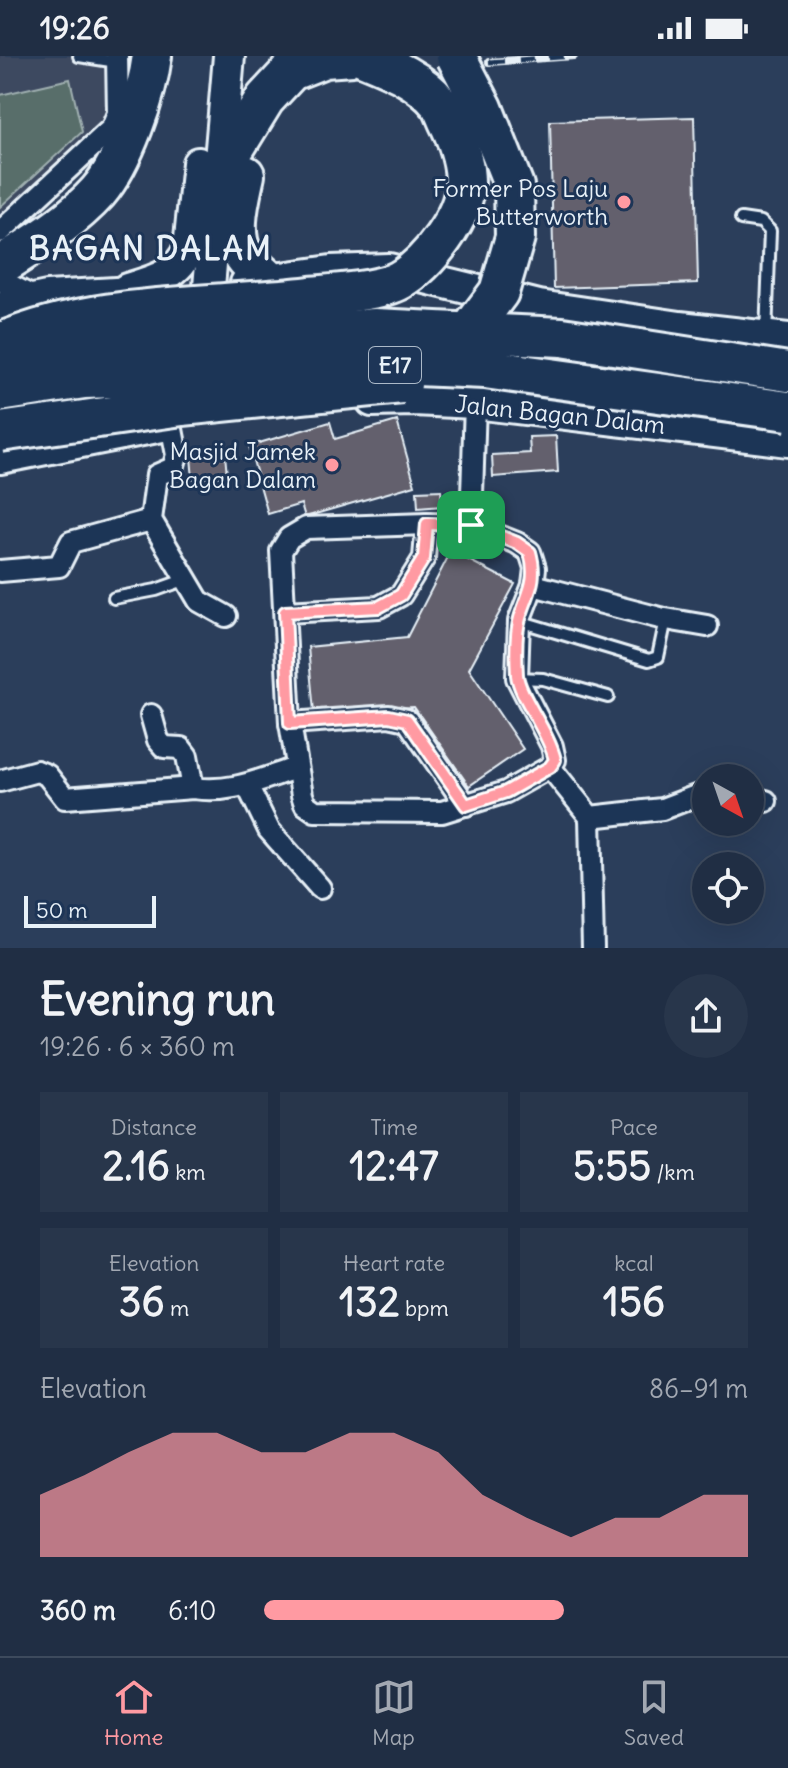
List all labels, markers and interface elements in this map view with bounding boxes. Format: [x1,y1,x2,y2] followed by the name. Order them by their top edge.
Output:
[40,9,110,47] text: 19:26
[433,173,608,231] place label: Former Pos Laju Butterworth
[615,193,633,211] marker: Former Pos Laju Butterworth
[29,228,273,269] district label: BAGAN DALAM
[369,347,421,383] road number: E17
[453,388,667,440] street label: Jalan Bagan Dalam
[169,436,316,494] place label: Masjid Jamek Bagan Dalam
[323,456,341,474] marker: Masjid Jamek Bagan Dalam
[437,491,505,559] pin
[449,503,493,547] icon: arrive
[692,764,764,836] north arrow
[692,764,764,924] map controls
[692,852,764,924] button: locate
[24,892,156,928] scale bar
[36,896,88,924] text: 50 m
[40,972,275,1027] text: Evening run
[664,974,748,1058] button: share
[40,1030,235,1063] text: 19:26 · 6 × 360 m
[111,1113,197,1141] text: Distance
[370,1113,418,1141] text: Time
[610,1113,658,1141] text: Pace
[102,1141,170,1191] text: 2.16
[349,1141,439,1191] text: 12:47
[573,1141,651,1191] text: 5:55
[170,1158,206,1186] text: km
[651,1158,695,1186] text: /km
[109,1249,199,1277] text: Elevation
[343,1249,445,1277] text: Heart rate
[614,1249,654,1277] text: kcal
[119,1277,165,1327] text: 36
[339,1277,400,1327] text: 132
[603,1277,665,1327] text: 156
[165,1294,189,1322] text: m
[400,1294,449,1322] text: bpm
[40,1372,147,1405] text: Elevation
[649,1372,748,1405] text: 86–91 m
[40,1594,116,1627] text: 360 m
[168,1594,216,1627] text: 6:10
[104,1675,163,1751] tab: Home
[372,1675,416,1751] tab: Map
[624,1675,684,1751] tab: Saved

